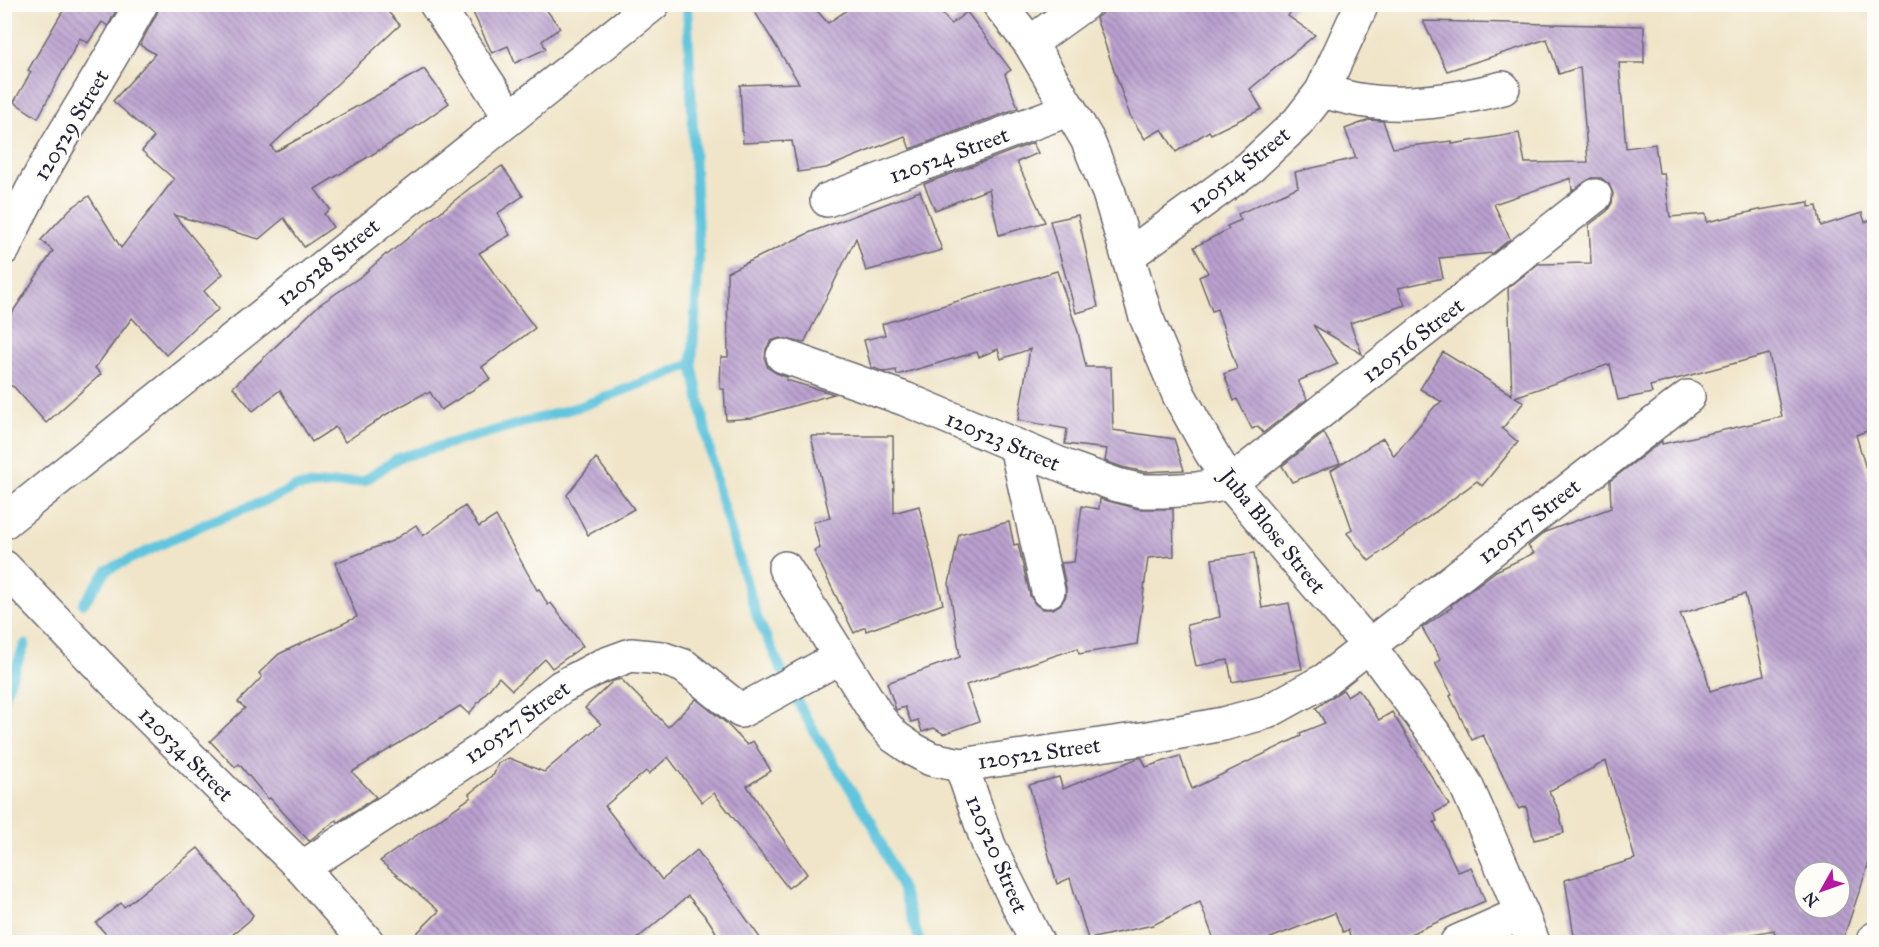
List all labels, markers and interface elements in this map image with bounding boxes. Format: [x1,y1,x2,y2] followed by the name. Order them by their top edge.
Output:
[27,64,115,185] street label: 120529 Street
[886,121,1013,189] street label: 120524 Street
[1183,121,1295,219] street label: 120514 Street
[271,212,385,312] street label: 120528 Street
[1357,292,1469,388] street label: 120516 Street
[942,405,1064,477] street label: 120523 Street
[1213,461,1332,599] street label: Juba Blose Street
[1472,473,1586,569] street label: 120517 Street
[459,675,575,769] street label: 120527 Street
[133,701,239,807] street label: 120534 Street
[976,731,1102,775] street label: 120522 Street
[960,791,1034,917] street label: 120520 Street
[1792,860,1852,920] north arrow
[1799,888,1823,911] text: N

